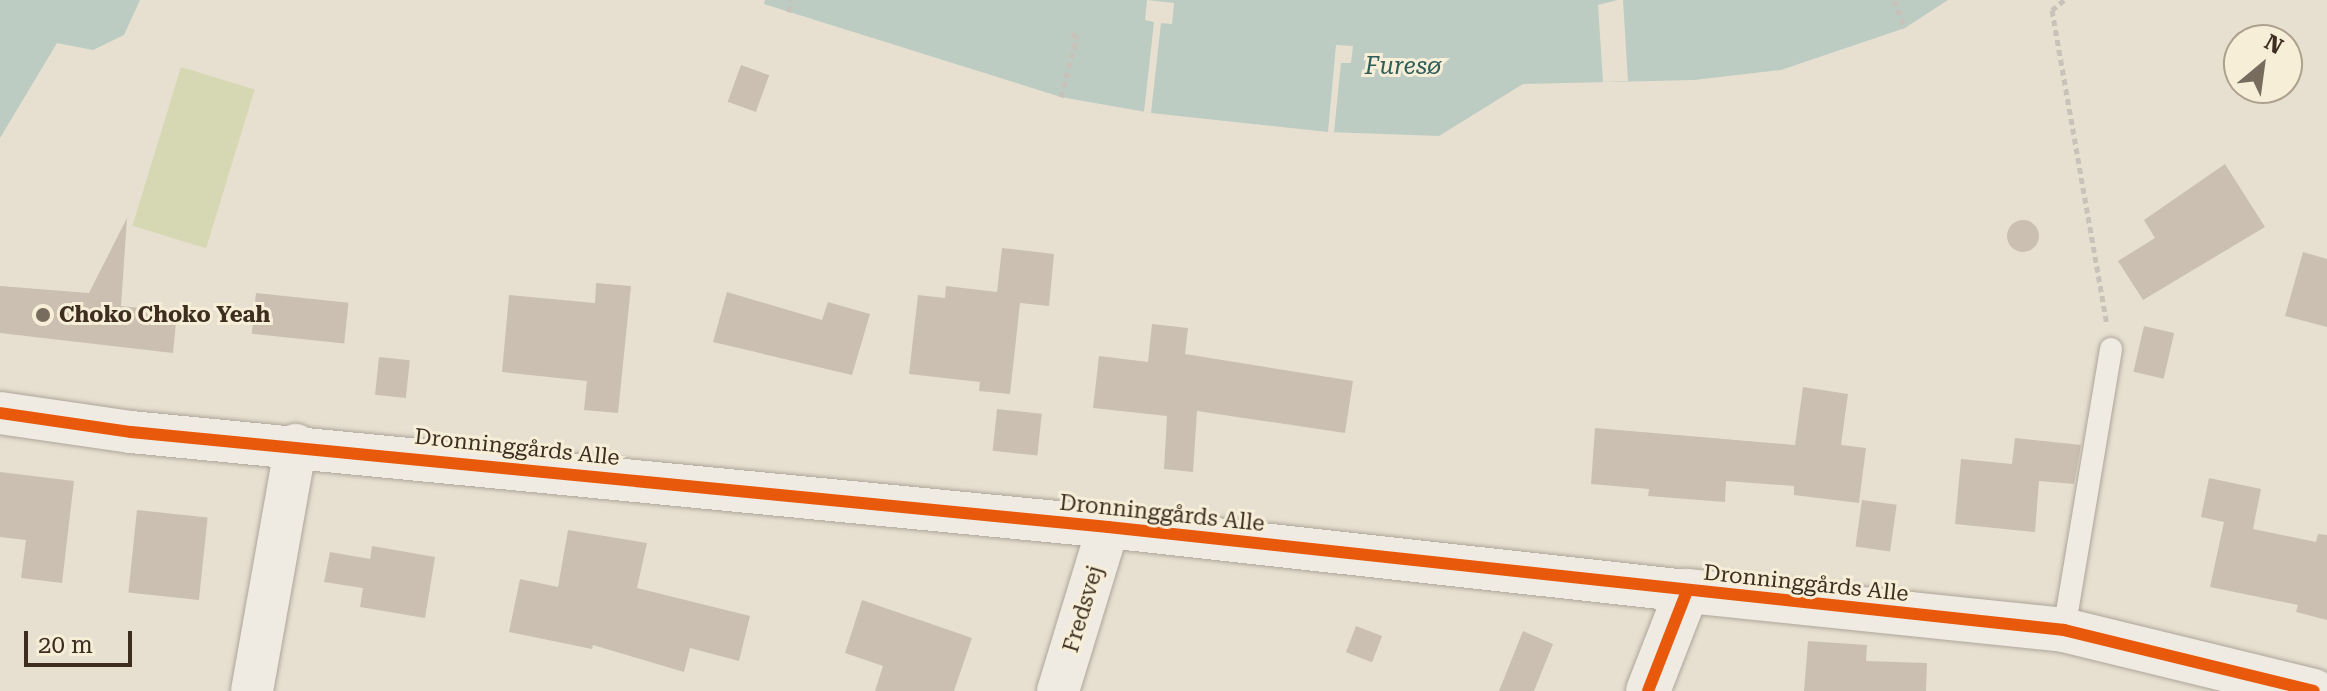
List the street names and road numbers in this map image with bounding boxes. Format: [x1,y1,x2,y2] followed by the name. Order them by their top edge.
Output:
[413,423,621,471] street label: Dronninggårds Alle
[1058,489,1266,537] street label: Dronninggårds Alle
[1702,559,1910,607] street label: Dronninggårds Alle
[1057,562,1109,656] street label: Fredsvej

